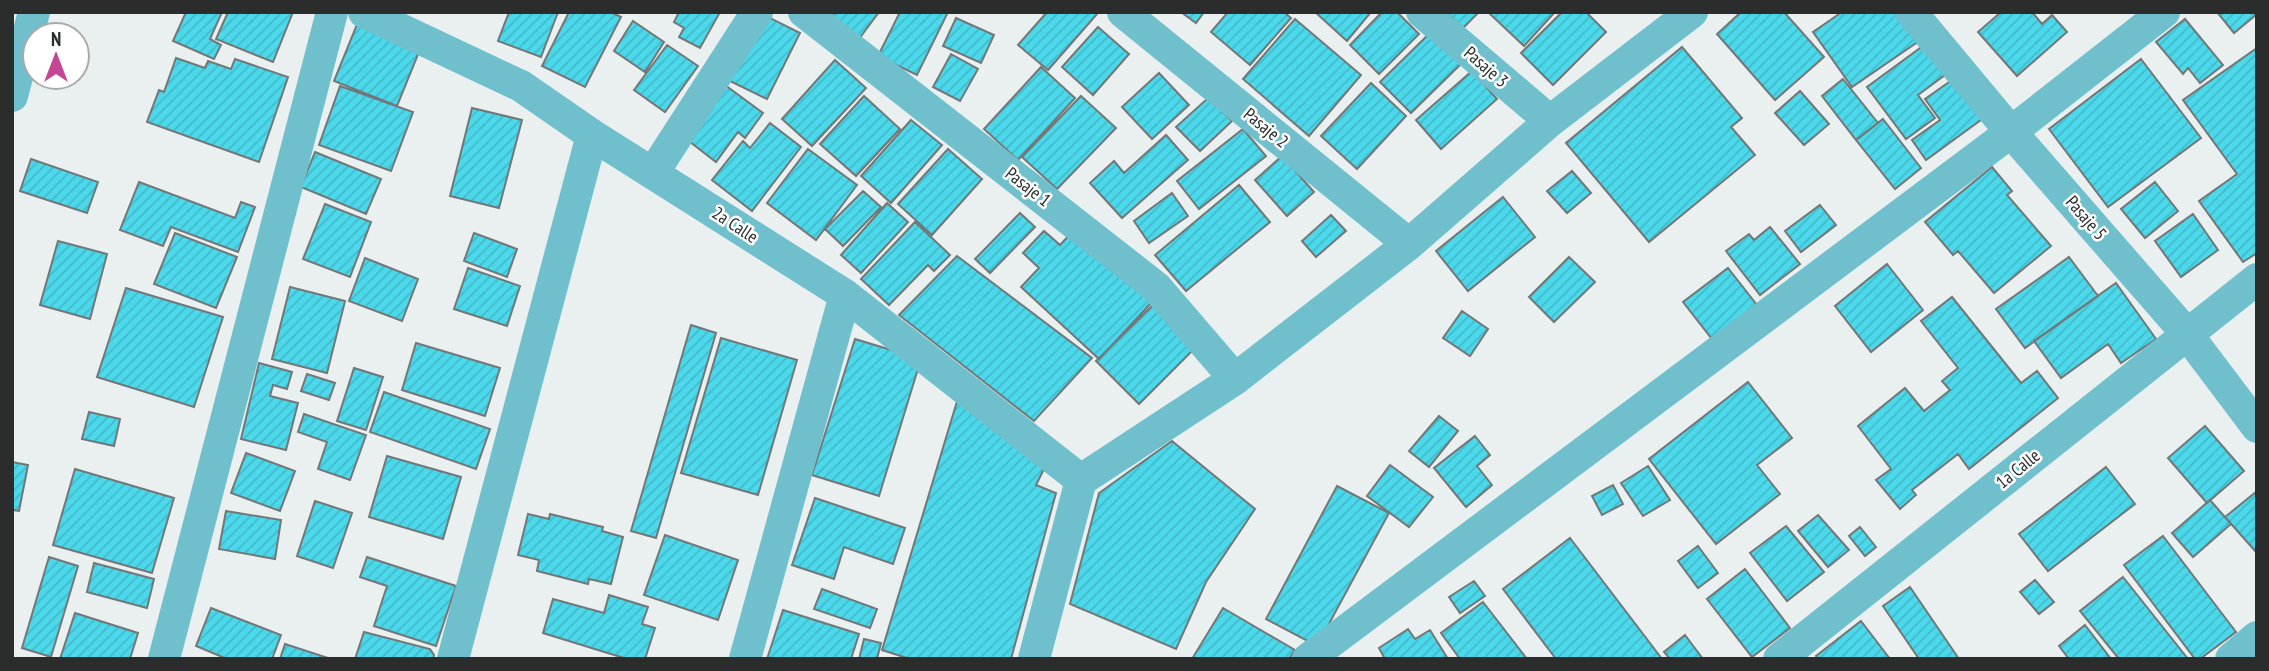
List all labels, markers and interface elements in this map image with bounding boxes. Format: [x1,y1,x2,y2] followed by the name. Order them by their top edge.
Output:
[21,21,91,91] north arrow
[51,27,61,51] text: N
[1459,41,1513,92] street label: Pasaje 3
[1239,103,1294,153] street label: Pasaje 2
[1001,162,1056,211] street label: Pasaje 1
[2061,191,2112,245] street label: Pasaje 5
[708,201,763,248] street label: 2a Calle
[1991,444,2044,493] street label: 1a Calle

